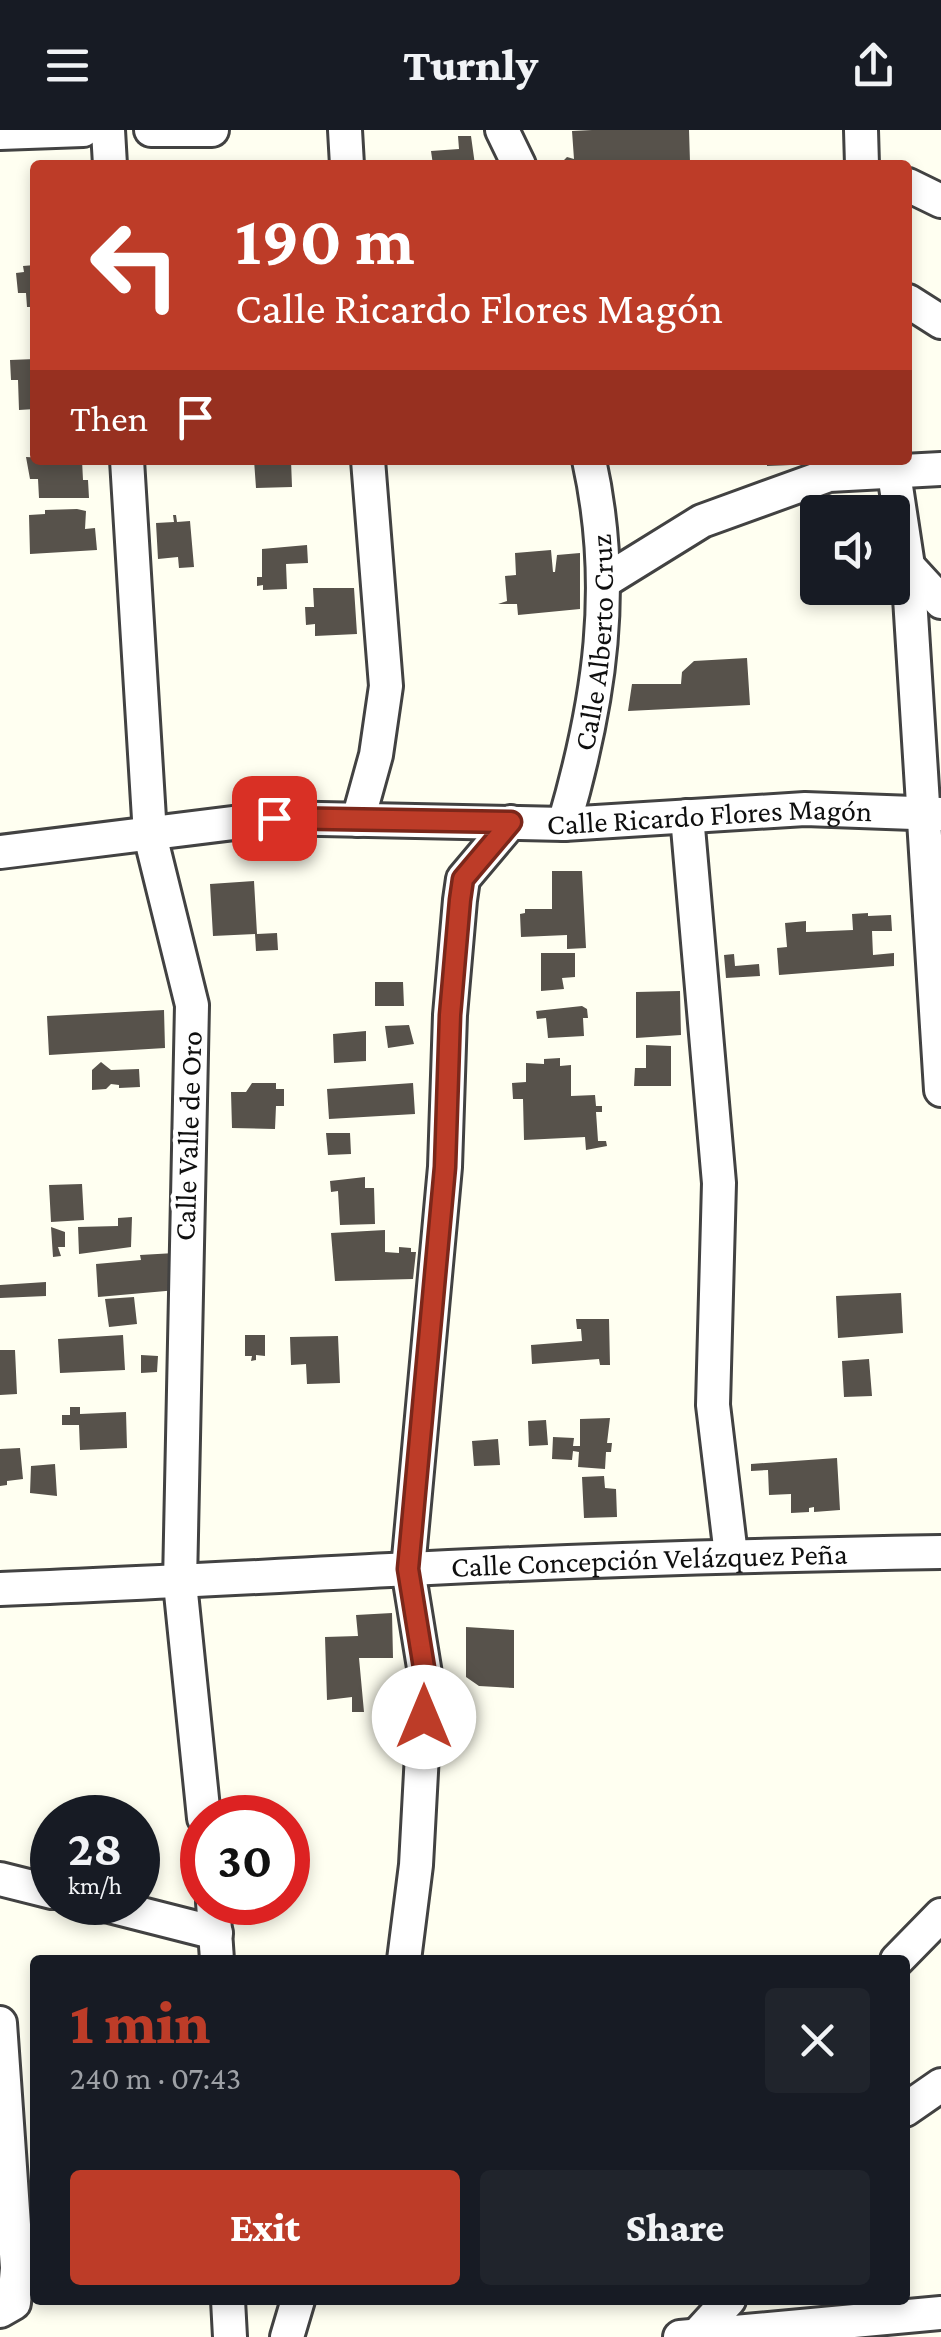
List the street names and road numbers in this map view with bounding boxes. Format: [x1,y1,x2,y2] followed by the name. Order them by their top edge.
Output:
[567,533,619,754] street label: Calle Alberto Cruz
[547,792,873,840] street label: Calle Ricardo Flores Magón
[167,1031,208,1241] street label: Calle Valle de Oro
[450,1537,848,1583] street label: Calle Concepción Velázquez Peña

